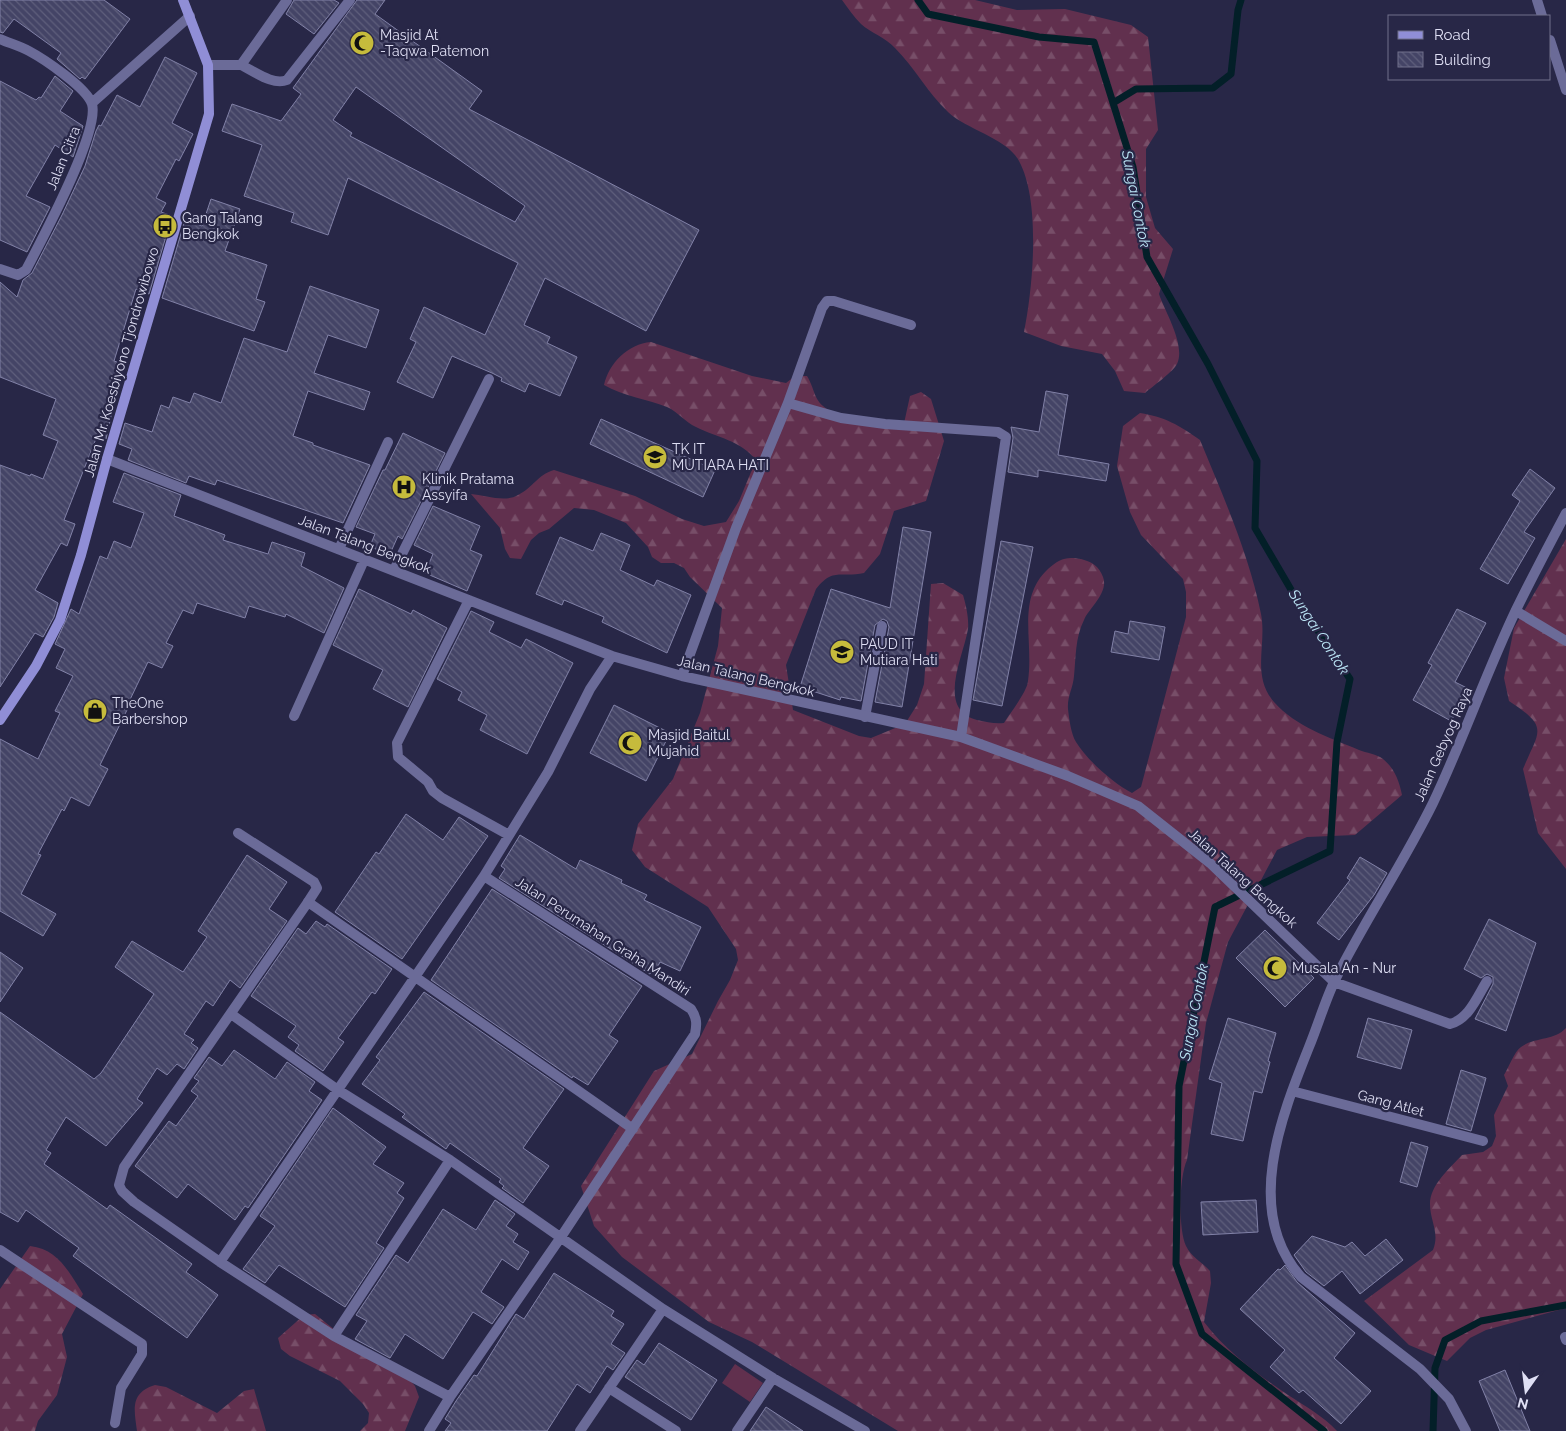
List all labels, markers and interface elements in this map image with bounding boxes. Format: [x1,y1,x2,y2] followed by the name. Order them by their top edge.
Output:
[1388,15,1551,80] legend
[1434,26,1470,44] text: Road
[380,27,489,59] place label: Masjid At -Taqwa Patemon
[349,30,375,56] mosque icon: Masjid At -Taqwa Patemon
[1434,51,1491,69] text: Building
[43,124,83,192] street label: Jalan Citra
[1118,148,1154,249] water label: Sungai Contok
[182,210,263,242] place label: Gang Talang Bengkok
[152,213,178,239] bus stop icon: Gang Talang Bengkok
[80,245,162,479] street label: Jalan Mr. Koesbiyono Tjondrowibowo
[672,441,769,473] place label: TK IT MUTIARA HATI
[642,444,668,470] school or university icon: TK IT MUTIARA HATI
[422,471,514,503] place label: Klinik Pratama Assyifa
[391,474,417,500] hospital icon: Klinik Pratama Assyifa
[296,511,434,577] street label: Jalan Talang Bengkok
[1284,585,1353,678] water label: Sungai Contok
[860,636,938,668] place label: PAUD IT Mutiara Hati
[829,639,855,665] school or university icon: PAUD IT Mutiara Hati
[676,652,817,700] street label: Jalan Talang Bengkok
[1411,684,1475,804] street label: Jalan Gebyog Raya
[112,695,188,727] place label: TheOne Barbershop
[82,698,108,724] shop icon: TheOne Barbershop
[648,727,730,759] place label: Masjid Baitul Mujahid
[617,730,643,756] mosque icon: Masjid Baitul Mujahid
[1185,825,1301,931] street label: Jalan Talang Bengkok
[513,873,693,999] street label: Jalan Perumahan Graha Mandiri
[1262,955,1288,981] mosque icon: Musala An - Nur
[1292,960,1396,976] place label: Musala An - Nur
[1176,962,1212,1063] water label: Sungai Contok
[1356,1086,1426,1120] street label: Gang Atlet
[1501,1366,1551,1416] north arrow
[1516,1395,1530,1413] text: N

